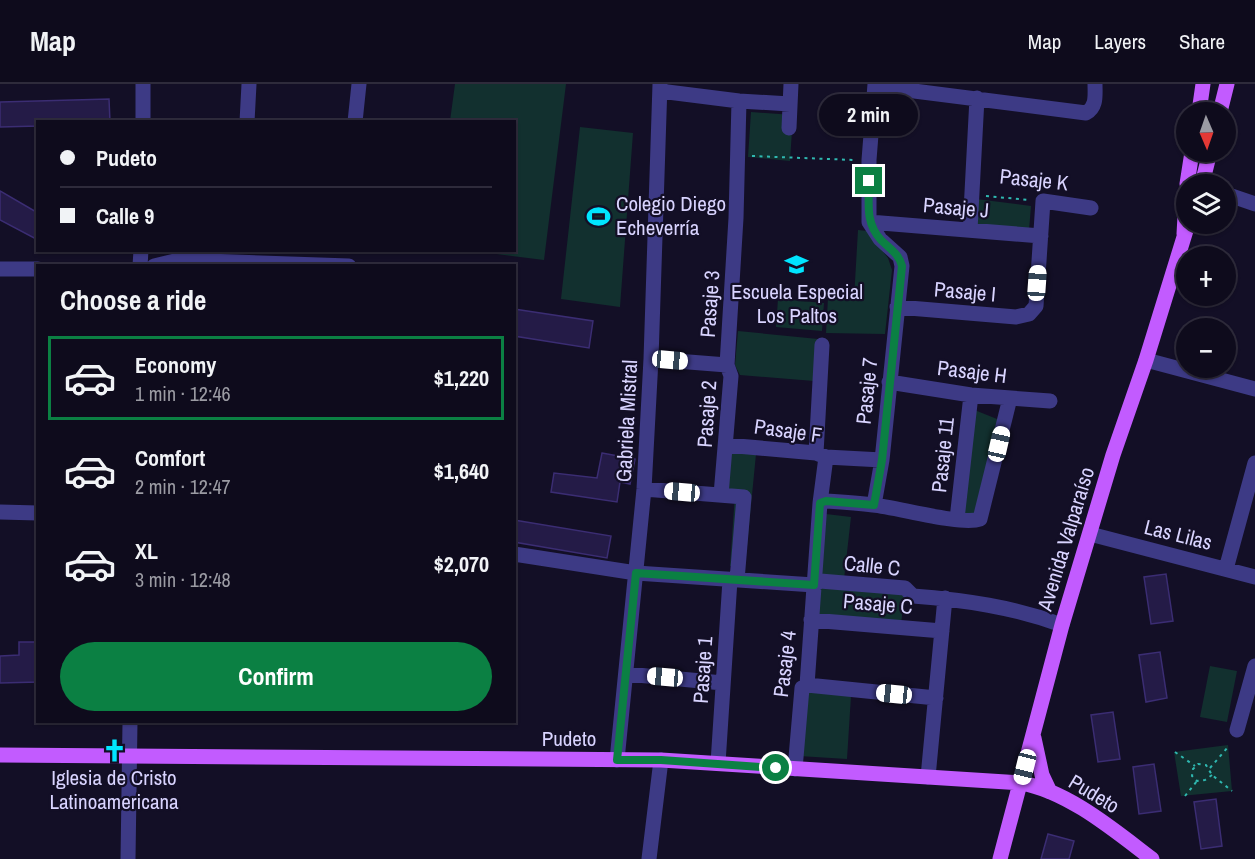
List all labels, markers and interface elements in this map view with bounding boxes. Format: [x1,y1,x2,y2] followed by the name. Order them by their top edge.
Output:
[30,22,76,60] text: Map
[1028,27,1061,56] text: Map
[1094,27,1146,56] text: Layers
[1179,27,1225,56] text: Share
[820,94,918,136] callout: 2 min
[847,101,890,128] text: 2 min
[1176,102,1236,162] north arrow
[1176,102,1236,378] map controls
[96,143,157,173] text: Pudeto
[998,161,1070,198] street label: Pasaje K
[855,167,882,194] route end
[1176,174,1236,234] button: layers
[616,189,726,242] place label: Colegio Diego Echeverría
[922,190,990,225] street label: Pasaje J
[96,201,154,231] text: Calle 9
[585,203,611,229] sports icon: Colegio Diego Echeverría
[1176,246,1236,306] button: +
[784,251,810,277] school or university icon: Escuela Especial Los Paltos
[1027,264,1047,302] car
[693,270,726,338] street label: Pasaje 3
[933,274,997,309] street label: Pasaje I
[731,277,863,330] place label: Escuela Especial Los Paltos
[60,282,206,318] text: Choose a ride
[1176,318,1236,378] button: −
[651,349,689,371] car
[135,350,216,380] text: Economy
[63,351,117,405] icon: car
[936,353,1009,390] street label: Pasaje H
[849,356,884,426] street label: Pasaje 7
[609,359,644,483] street label: Gabriela Mistral
[434,363,489,393] text: $1,220
[135,380,231,407] text: 1 min · 12:46
[690,380,723,448] street label: Pasaje 2
[752,411,824,450] street label: Pasaje F
[924,416,961,494] street label: Pasaje 11
[986,424,1012,464] car
[135,443,205,473] text: Comfort
[63,444,117,498] icon: car
[434,456,489,486] text: $1,640
[1030,463,1101,615] street label: Avenida Valparaíso
[135,473,231,500] text: 2 min · 12:47
[663,481,701,503] car
[1141,512,1215,557] street label: Las Lilas
[135,536,158,566] text: XL
[63,537,117,591] icon: car
[842,548,902,583] street label: Calle C
[434,549,489,579] text: $2,070
[135,566,231,593] text: 3 min · 12:48
[842,586,914,621] street label: Pasaje C
[766,628,803,699] street label: Pasaje 4
[686,635,719,704] street label: Pasaje 1
[60,642,492,711] button: Confirm
[646,666,684,688] car
[875,683,913,705] car
[542,724,596,753] street label: Pudeto
[101,737,127,763] church icon: Iglesia de Cristo Latinoamericana
[1012,747,1038,787] car
[762,754,789,781] route start
[49,763,179,816] place label: Iglesia de Cristo Latinoamericana
[1063,767,1125,820] street label: Pudeto

